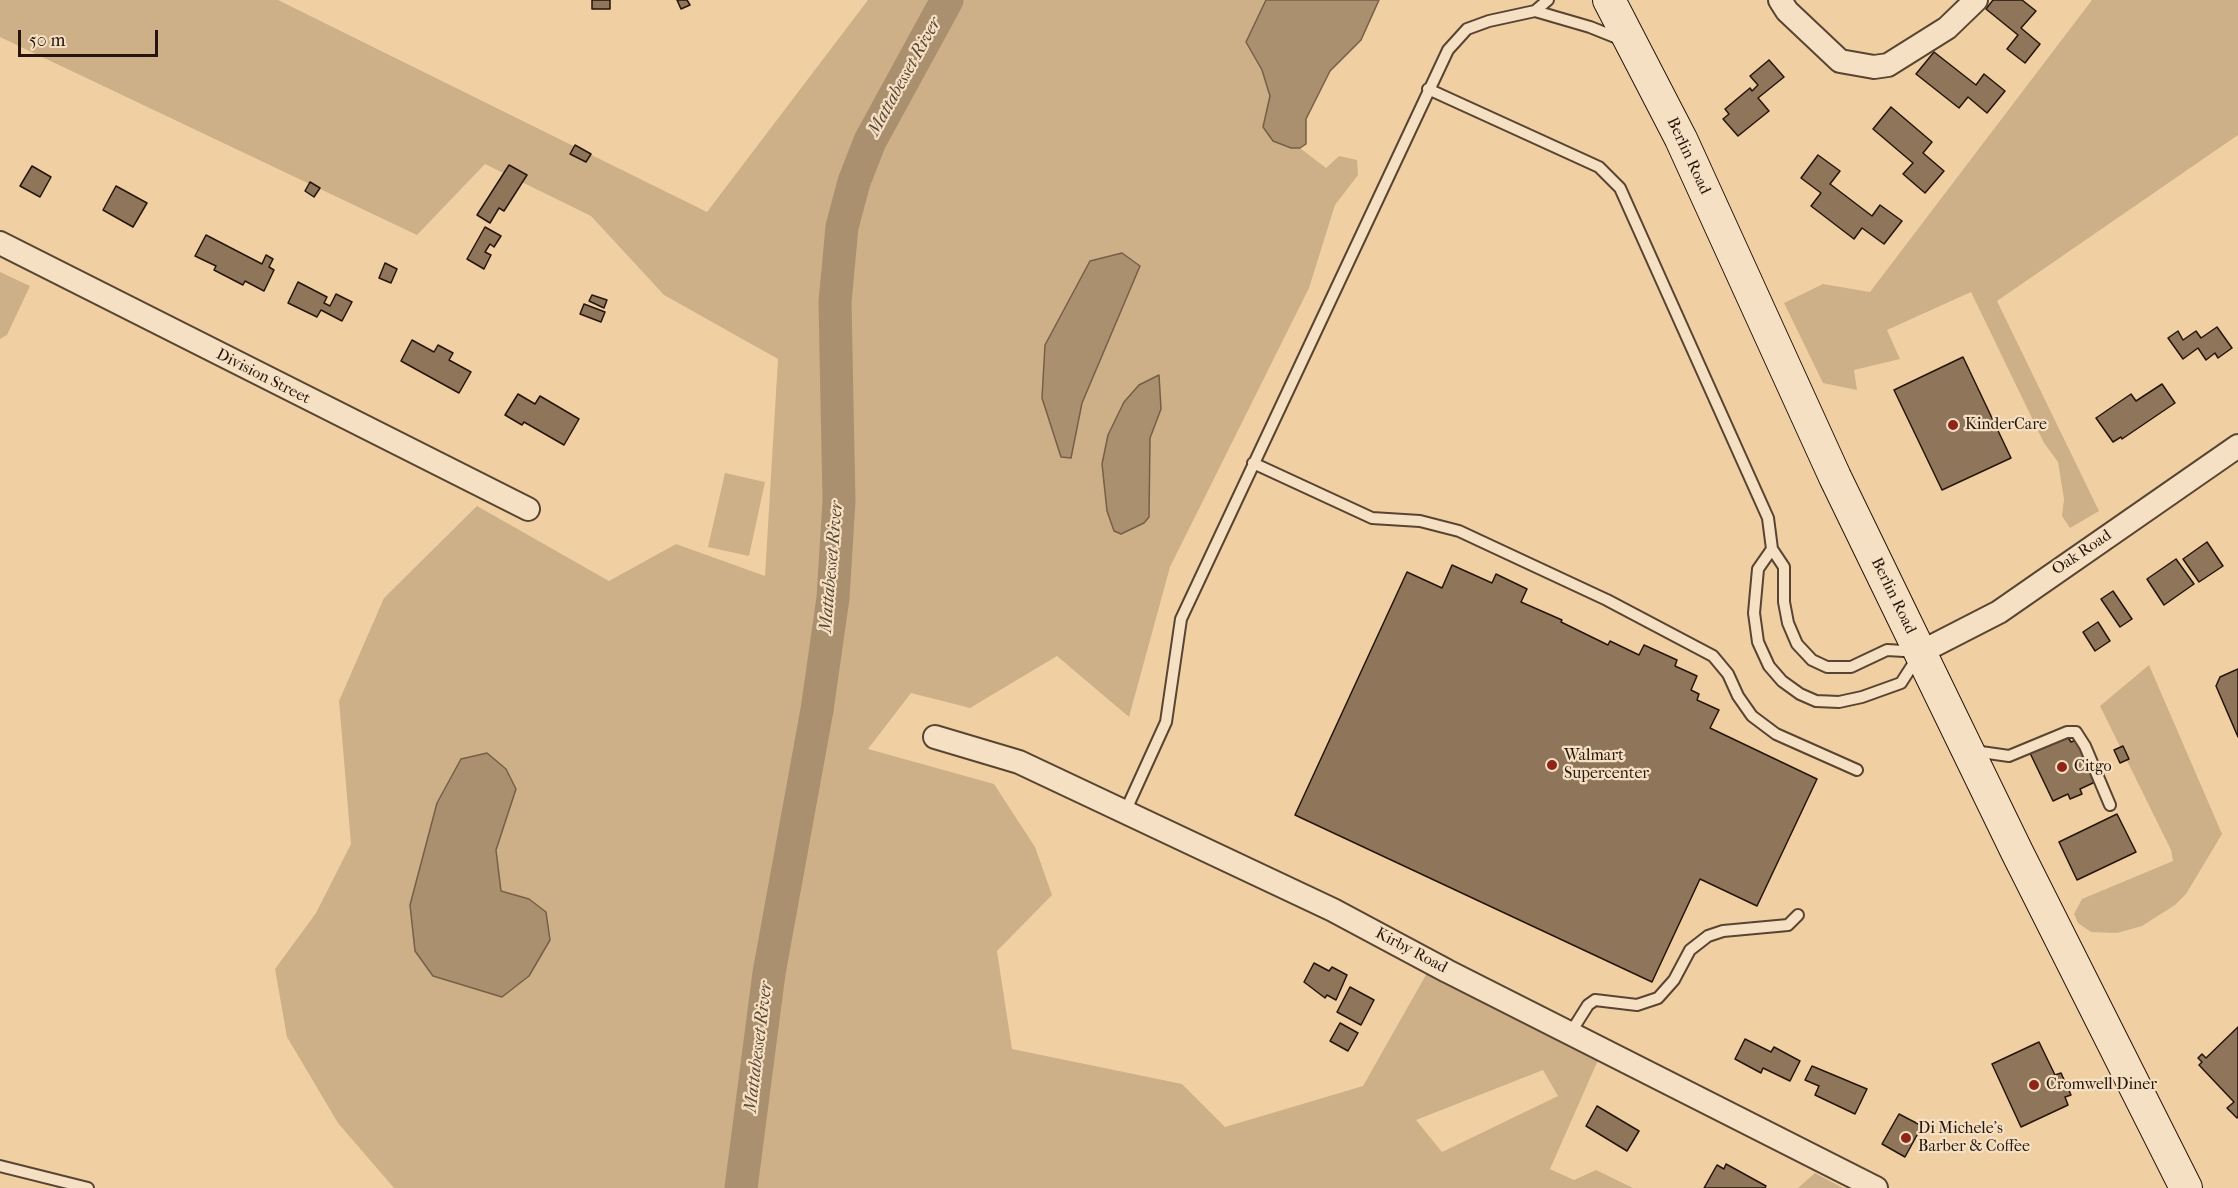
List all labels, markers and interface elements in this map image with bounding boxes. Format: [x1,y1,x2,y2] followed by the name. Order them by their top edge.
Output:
[864,14,946,140] water label: Mattabesset River
[21,18,160,56] scale bar
[29,30,65,51] text: 50 m
[1662,115,1714,197] street label: Berlin Road
[213,345,313,409] street label: Division Street
[1965,415,2047,435] place label: KinderCare
[1946,418,1960,432] marker: KinderCare
[815,500,849,634] water label: Mattabesset River
[2049,526,2115,580] street label: Oak Road
[1866,555,1920,637] street label: Berlin Road
[1564,746,1649,784] place label: Walmart Supercenter
[2074,757,2112,777] place label: Citgo
[1545,758,1559,772] marker: Walmart Supercenter
[2055,760,2069,774] marker: Citgo
[1372,924,1450,978] street label: Kirby Road
[740,980,778,1114] water label: Mattabesset River
[2046,1075,2157,1095] place label: Cromwell Diner
[2027,1078,2041,1092] marker: Cromwell Diner
[1918,1119,2030,1157] place label: Di Michele's Barber & Coffee
[1899,1131,1913,1145] marker: Di Michele's Barber & Coffee

